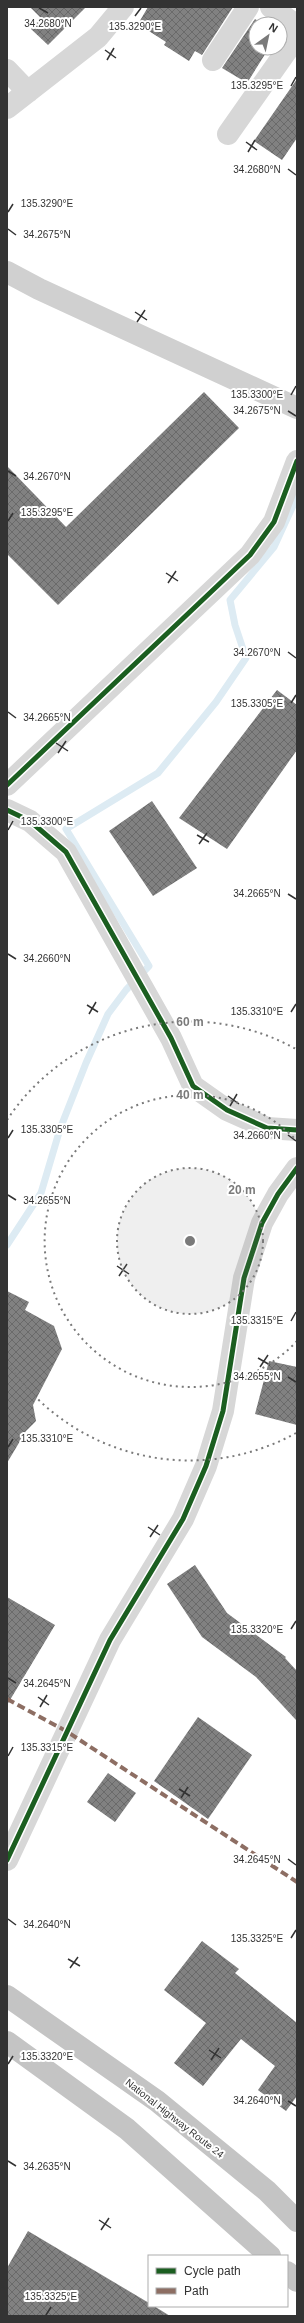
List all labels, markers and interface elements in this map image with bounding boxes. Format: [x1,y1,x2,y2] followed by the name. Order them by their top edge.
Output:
[248,16,288,56] north arrow
[24,18,72,29] text: 34.2680°N
[267,20,280,35] text: N
[109,21,162,32] text: 135.3290°E
[231,80,284,91] text: 135.3295°E
[233,164,281,175] text: 34.2680°N
[21,198,74,209] text: 135.3290°E
[23,229,71,240] text: 34.2675°N
[231,389,284,400] text: 135.3300°E
[233,405,281,416] text: 34.2675°N
[23,471,71,482] text: 34.2670°N
[21,507,74,518] text: 135.3295°E
[233,647,281,658] text: 34.2670°N
[231,698,284,709] text: 135.3305°E
[23,712,71,723] text: 34.2665°N
[21,816,74,827] text: 135.3300°E
[233,888,281,899] text: 34.2665°N
[23,953,71,964] text: 34.2660°N
[231,1006,284,1017] text: 135.3310°E
[176,1015,204,1029] text: 60 m
[176,1088,204,1102] text: 40 m
[21,1124,74,1135] text: 135.3305°E
[233,1130,281,1141] text: 34.2660°N
[228,1183,256,1197] text: 20 m
[23,1195,71,1206] text: 34.2655°N
[183,1234,197,1248] centre of rings
[231,1315,284,1326] text: 135.3315°E
[233,1371,281,1382] text: 34.2655°N
[21,1433,74,1444] text: 135.3310°E
[231,1624,284,1635] text: 135.3320°E
[23,1678,71,1689] text: 34.2645°N
[21,1742,74,1753] text: 135.3315°E
[233,1854,281,1865] text: 34.2645°N
[23,1919,71,1930] text: 34.2640°N
[231,1933,284,1944] text: 135.3325°E
[21,2051,74,2062] text: 135.3320°E
[124,2077,226,2160] street label: National Highway Route 24
[233,2095,281,2106] text: 34.2640°N
[23,2161,71,2172] text: 34.2635°N
[148,2255,288,2307] legend
[184,2264,241,2278] text: Cycle path
[184,2284,209,2298] text: Path
[25,2291,78,2302] text: 135.3325°E

